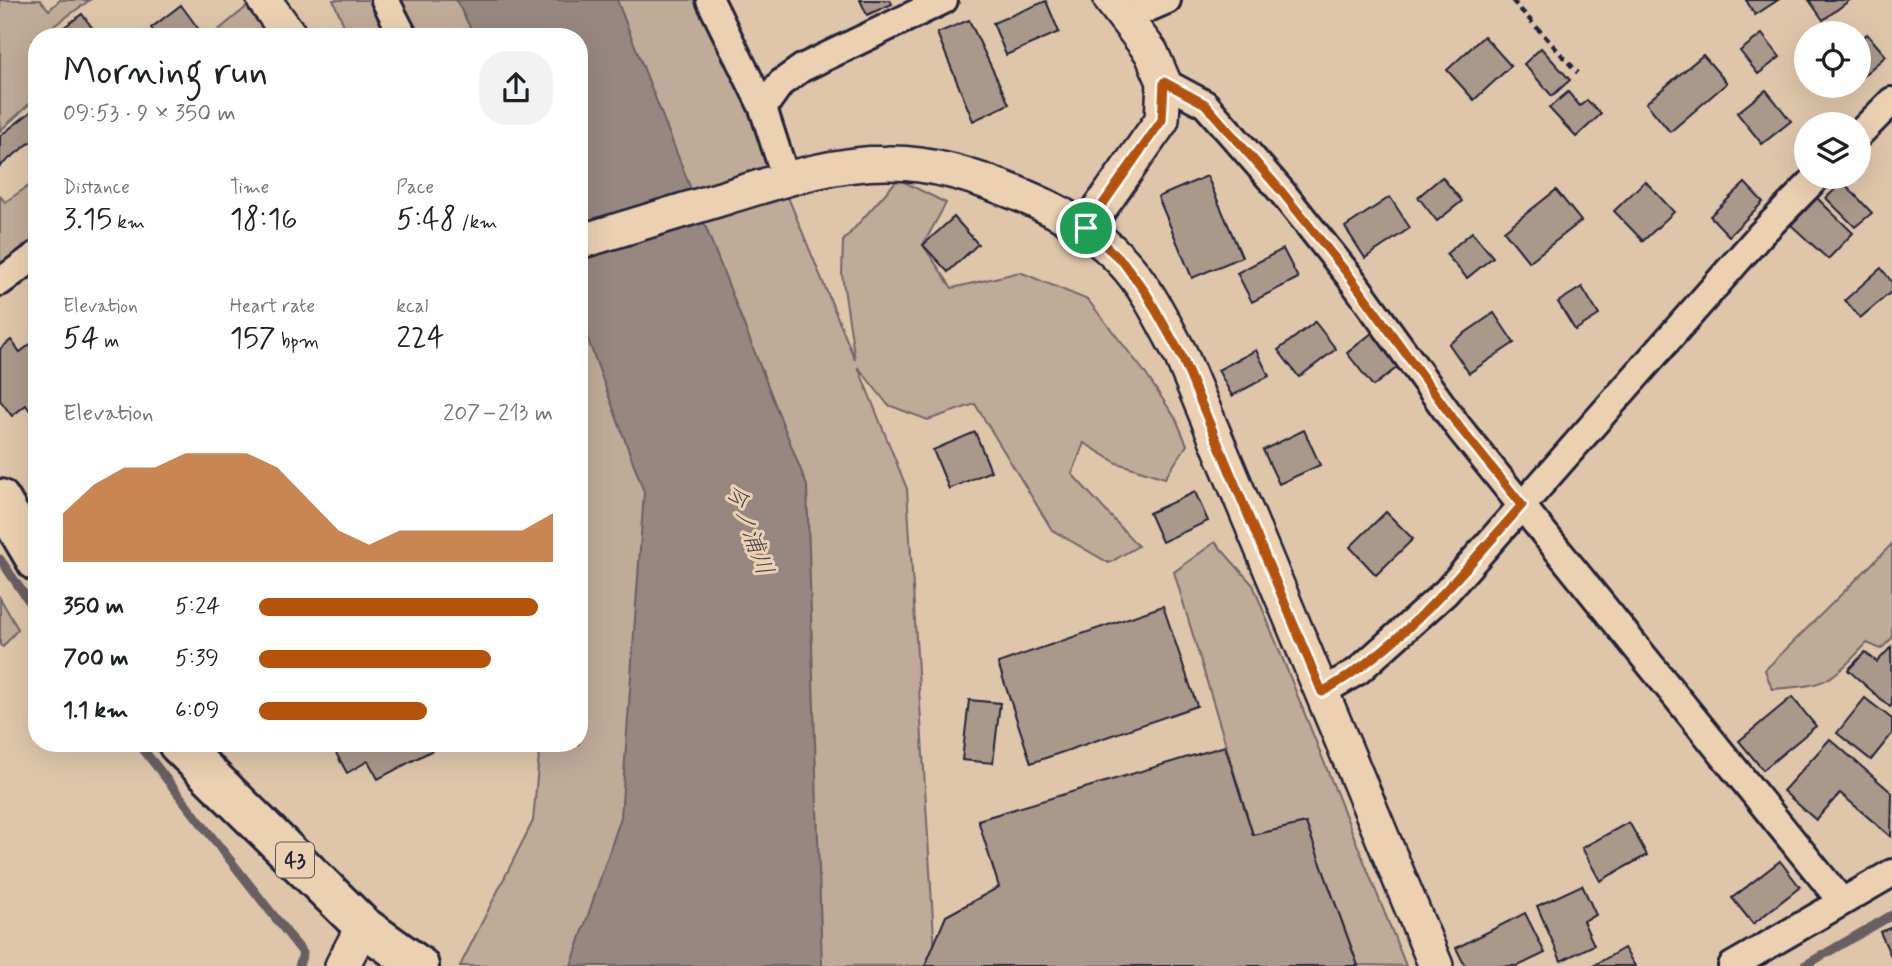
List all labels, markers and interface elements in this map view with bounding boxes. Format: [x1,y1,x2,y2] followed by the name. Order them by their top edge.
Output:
[1794,21,1871,189] map controls
[1794,21,1871,98] button: locate
[63,48,268,97] text: Morning run
[479,51,553,125] button: share
[63,99,236,129] text: 09:53 · 9 × 350 m
[1794,112,1871,189] button: layers
[63,175,130,200] text: Distance
[230,175,269,200] text: Time
[396,175,434,200] text: Pace
[1056,198,1116,258] pin
[63,200,112,239] text: 3.15
[230,200,298,239] text: 18:16
[396,200,456,239] text: 5:48
[1067,209,1105,247] icon: arrive
[112,210,145,235] text: km
[456,210,497,235] text: /km
[63,294,138,319] text: Elevation
[230,294,315,319] text: Heart rate
[396,294,428,319] text: kcal
[63,319,99,358] text: 54
[230,319,276,358] text: 157
[396,319,445,358] text: 224
[99,329,119,354] text: m
[276,329,319,354] text: bpm
[63,399,154,429] text: Elevation
[443,399,553,429] text: 207–213 m
[718,479,780,580] water label: 今ノ浦川
[63,592,124,622] text: 350 m
[175,592,220,622] text: 5:24
[63,644,128,674] text: 700 m
[175,644,219,674] text: 5:39
[63,696,128,726] text: 1.1 km
[175,696,219,726] text: 6:09
[276,842,314,878] road number: 43

